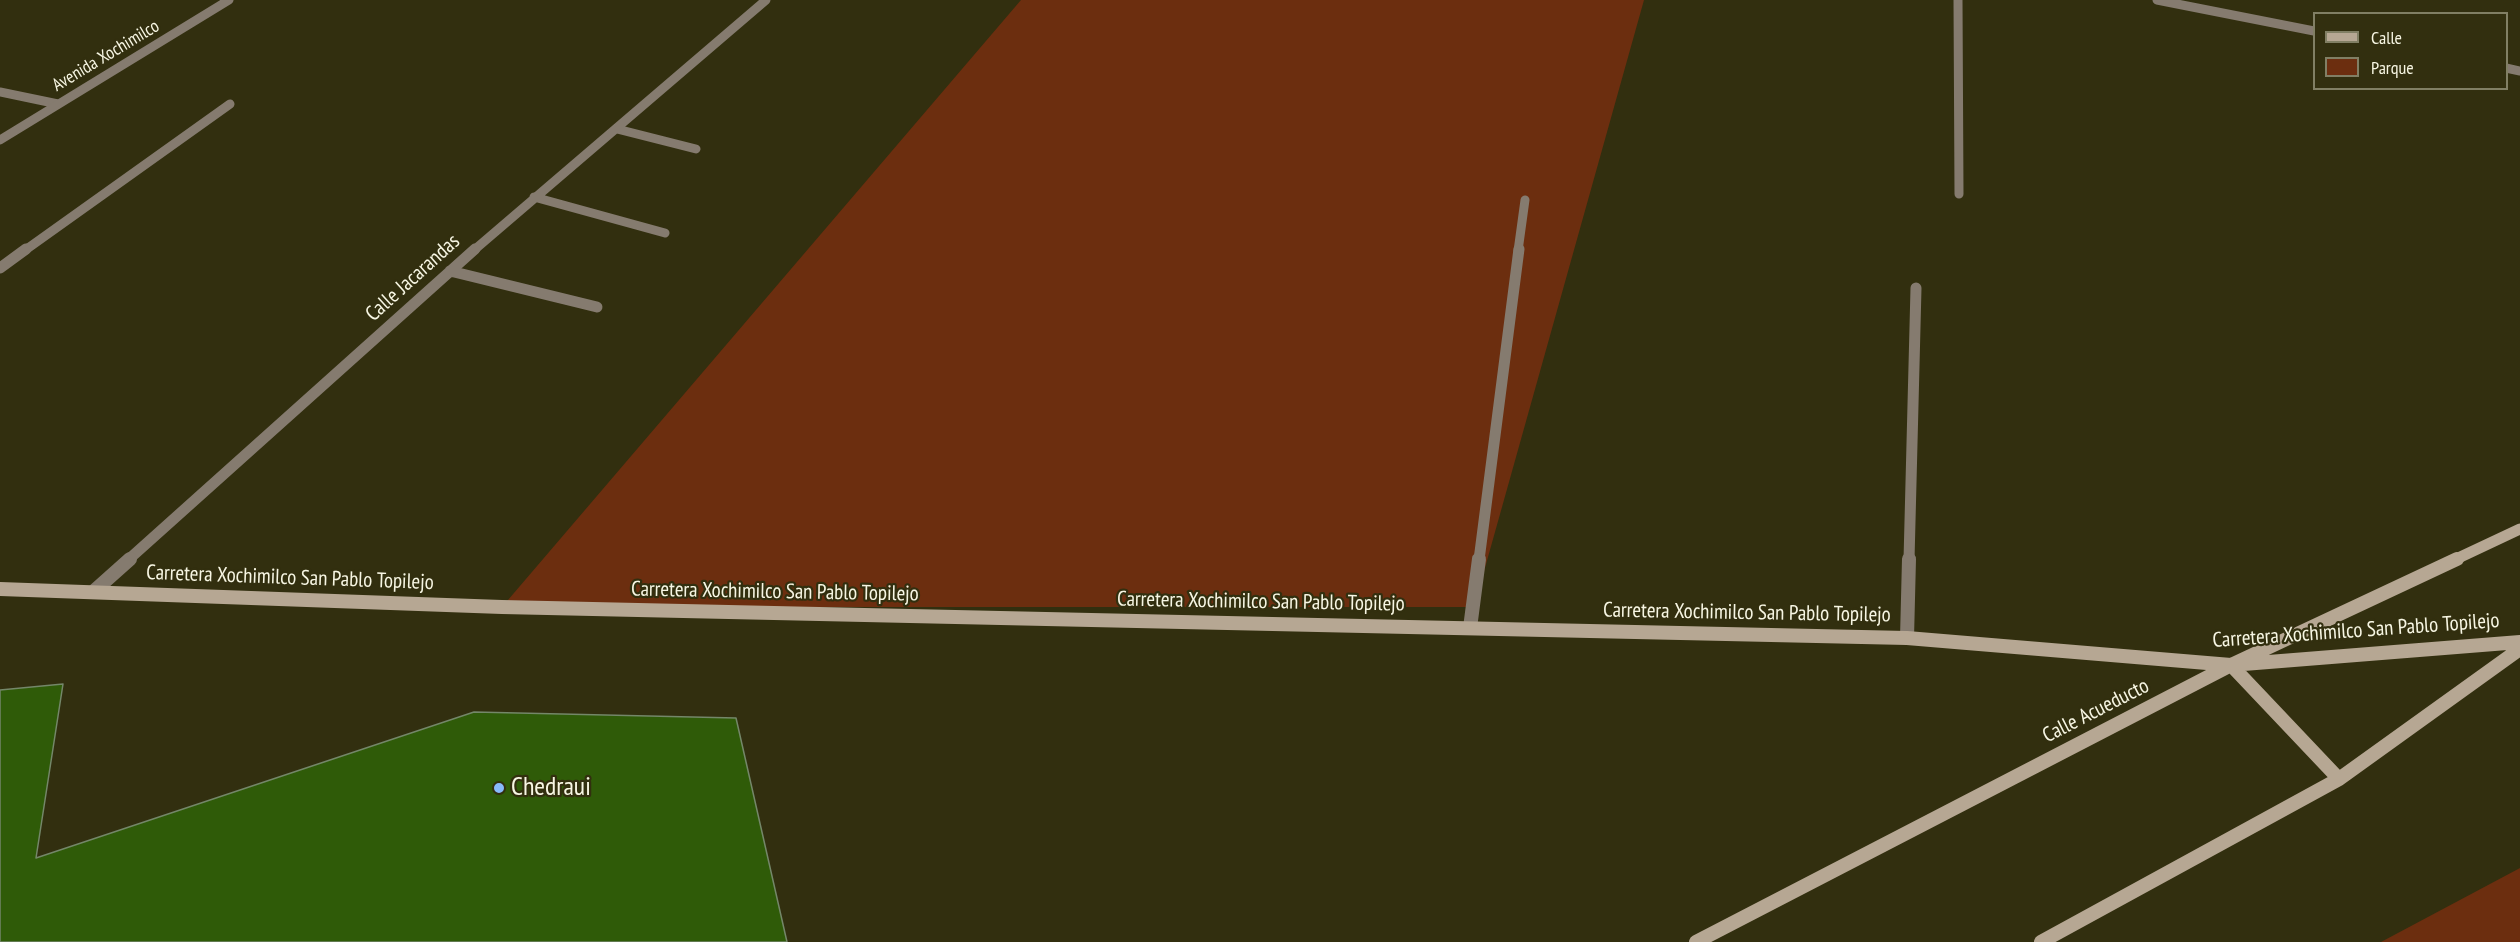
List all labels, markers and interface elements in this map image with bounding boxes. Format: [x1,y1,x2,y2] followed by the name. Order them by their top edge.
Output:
[2313,12,2508,90] legend
[49,16,163,96] street label: Avenida Xochimilco
[2371,26,2402,49] text: Calle
[2371,56,2414,79] text: Parque
[361,229,465,327] street label: Calle Jacarandas
[146,560,434,596] street label: Carretera Xochimilco San Pablo Topilejo
[631,577,919,607] street label: Carretera Xochimilco San Pablo Topilejo
[1117,587,1405,617] street label: Carretera Xochimilco San Pablo Topilejo
[1603,598,1891,628] street label: Carretera Xochimilco San Pablo Topilejo
[2212,608,2500,654] street label: Carretera Xochimilco San Pablo Topilejo
[2039,673,2153,749] street label: Calle Acueducto
[511,772,591,804] place label: Chedraui
[492,781,506,795] marker: Chedraui

